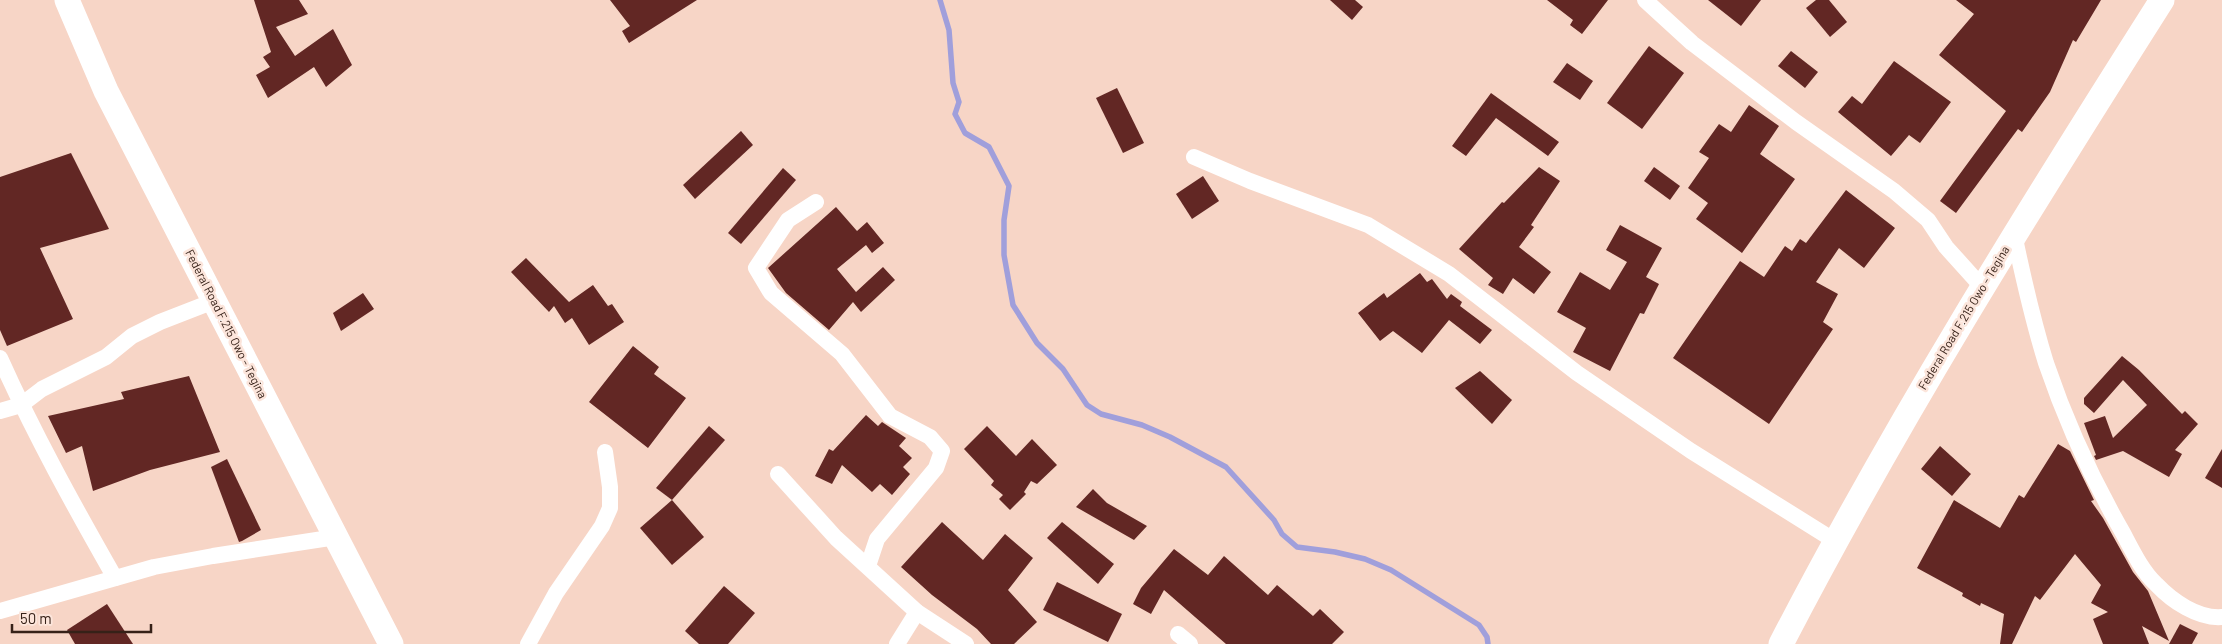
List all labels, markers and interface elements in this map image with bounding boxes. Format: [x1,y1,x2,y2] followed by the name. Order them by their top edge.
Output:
[1915,243,2012,392] street label: Federal Road F.215 Owo - Tegina
[183,247,271,400] street label: Federal Road F.215 Owo - Tegina
[12,602,151,634] scale bar
[20,609,52,627] text: 50 m

